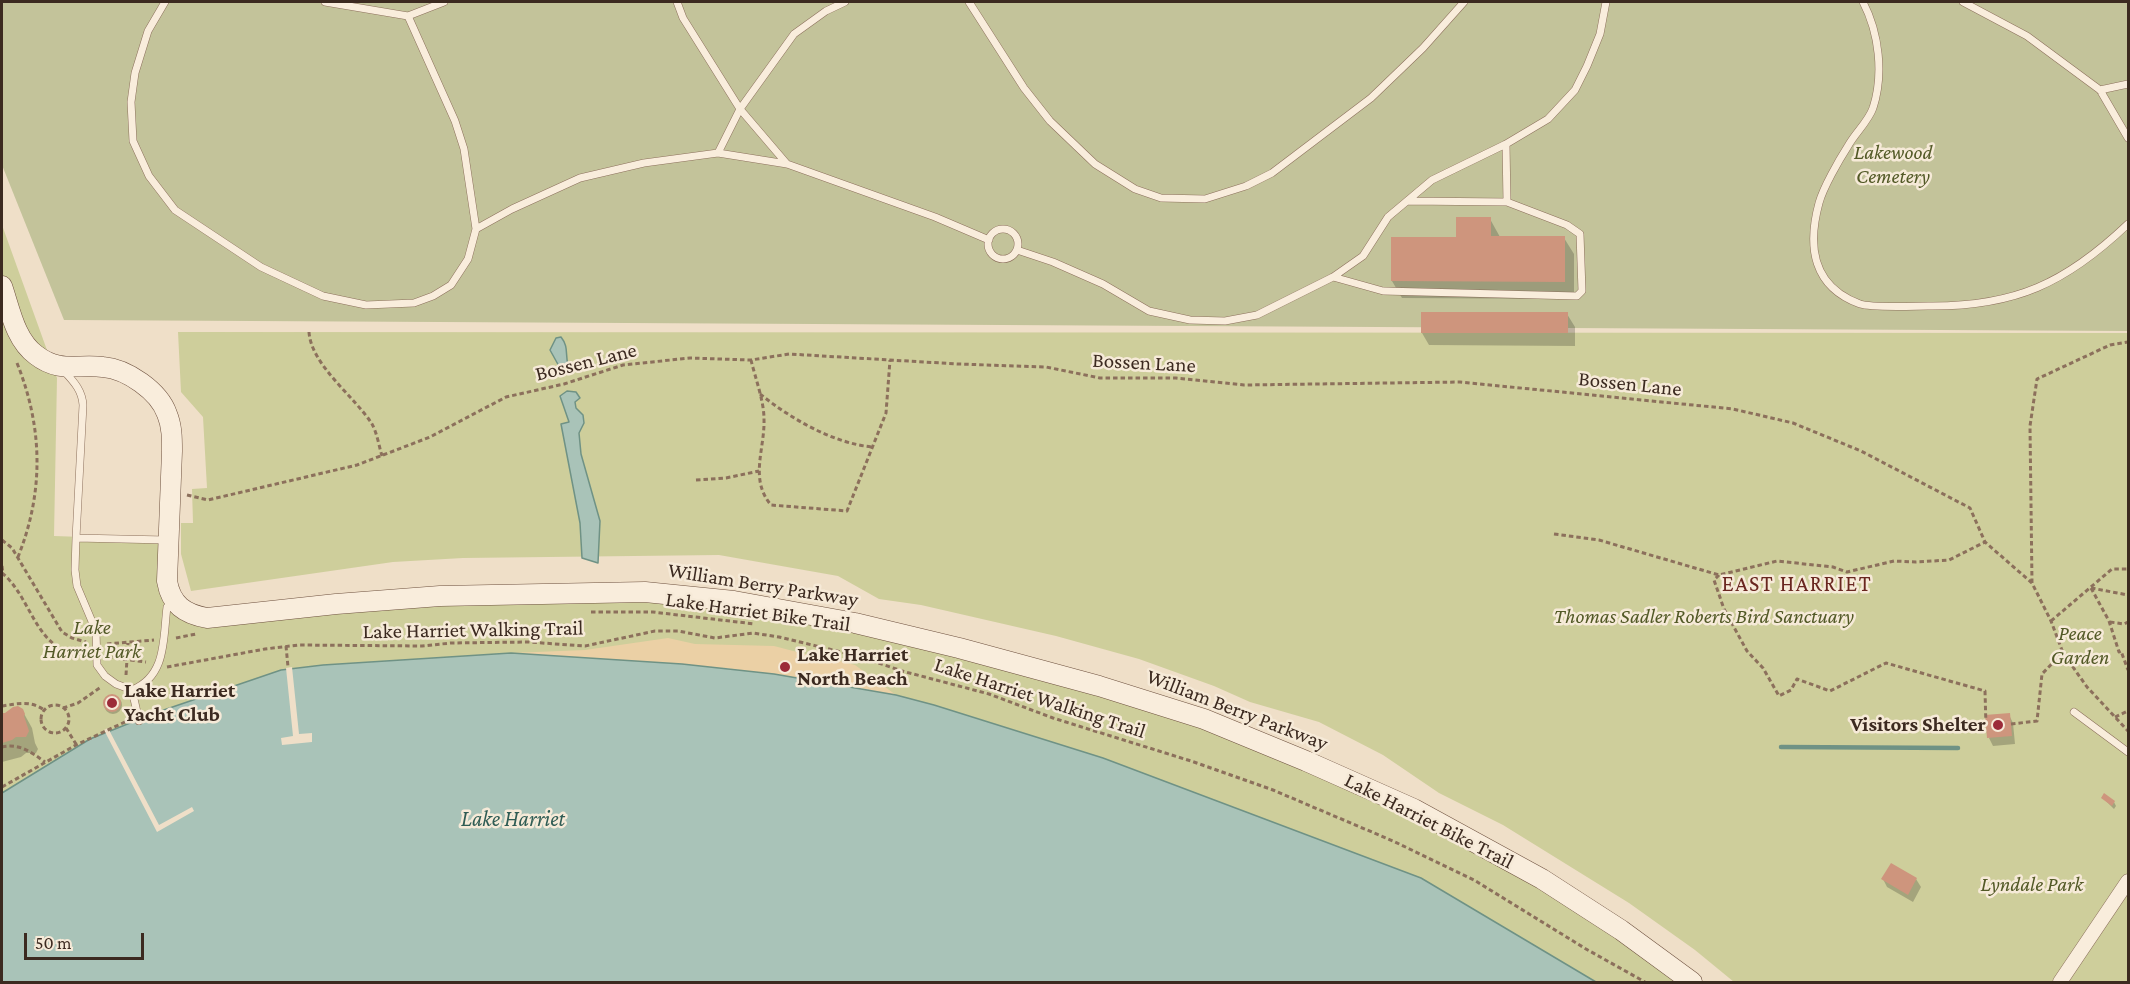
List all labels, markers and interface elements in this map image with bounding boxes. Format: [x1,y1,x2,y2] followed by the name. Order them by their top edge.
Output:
[1854,140,1932,190] park label: Lakewood Cemetery
[533,337,639,387] street label: Bossen Lane
[1092,348,1196,378] street label: Bossen Lane
[1577,366,1683,402] street label: Bossen Lane
[666,558,860,612] street label: William Berry Parkway
[1722,571,1872,597] district label: EAST HARRIET
[664,587,852,637] street label: Lake Harriet Bike Trail
[1554,604,1854,630] park label: Thomas Sadler Roberts Bird Sanctuary
[43,615,141,665] park label: Lake Harriet Park
[362,615,584,645] street label: Lake Harriet Walking Trail
[2051,621,2109,671] park label: Peace Garden
[797,642,908,692] place label: Lake Harriet North Beach
[931,652,1149,744] street label: Lake Harriet Walking Trail
[778,660,792,674] marker: Lake Harriet North Beach
[1143,664,1331,756] street label: William Berry Parkway
[124,678,235,728] place label: Lake Harriet Yacht Club
[105,696,119,710] marker: Lake Harriet Yacht Club
[1850,712,1986,738] place label: Visitors Shelter
[1991,718,2005,732] marker: Visitors Shelter
[1340,767,1518,875] street label: Lake Harriet Bike Trail
[461,806,565,832] water label: Lake Harriet
[1981,872,2083,898] park label: Lyndale Park
[27,921,147,959] scale bar
[35,933,72,953] text: 50 m

